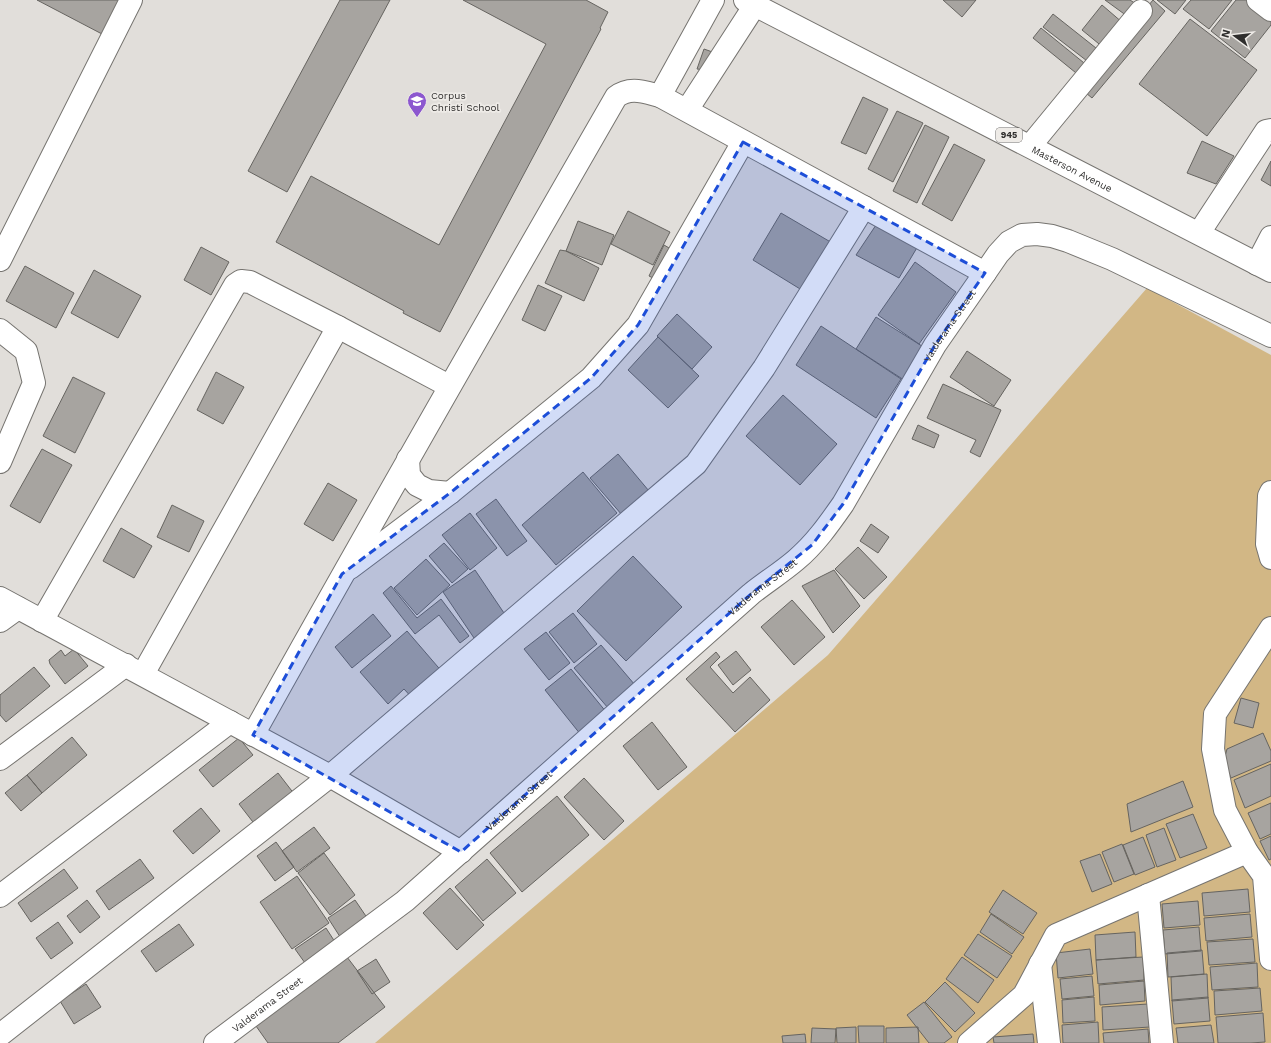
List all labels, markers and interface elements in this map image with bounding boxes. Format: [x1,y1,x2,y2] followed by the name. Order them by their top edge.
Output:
[1215,16,1255,56] north arrow
[1218,28,1233,39] text: N
[406,90,428,118] school or university icon: Corpus Christi School
[431,90,500,113] place label: Corpus Christi School
[996,128,1022,142] road number: 945
[1030,143,1115,194] street label: Masterson Avenue
[921,287,978,364] street label: Valderama Street
[726,556,800,617] street label: Valderama Street
[483,767,555,833] street label: Valderama Street
[230,974,305,1034] street label: Valderama Street

